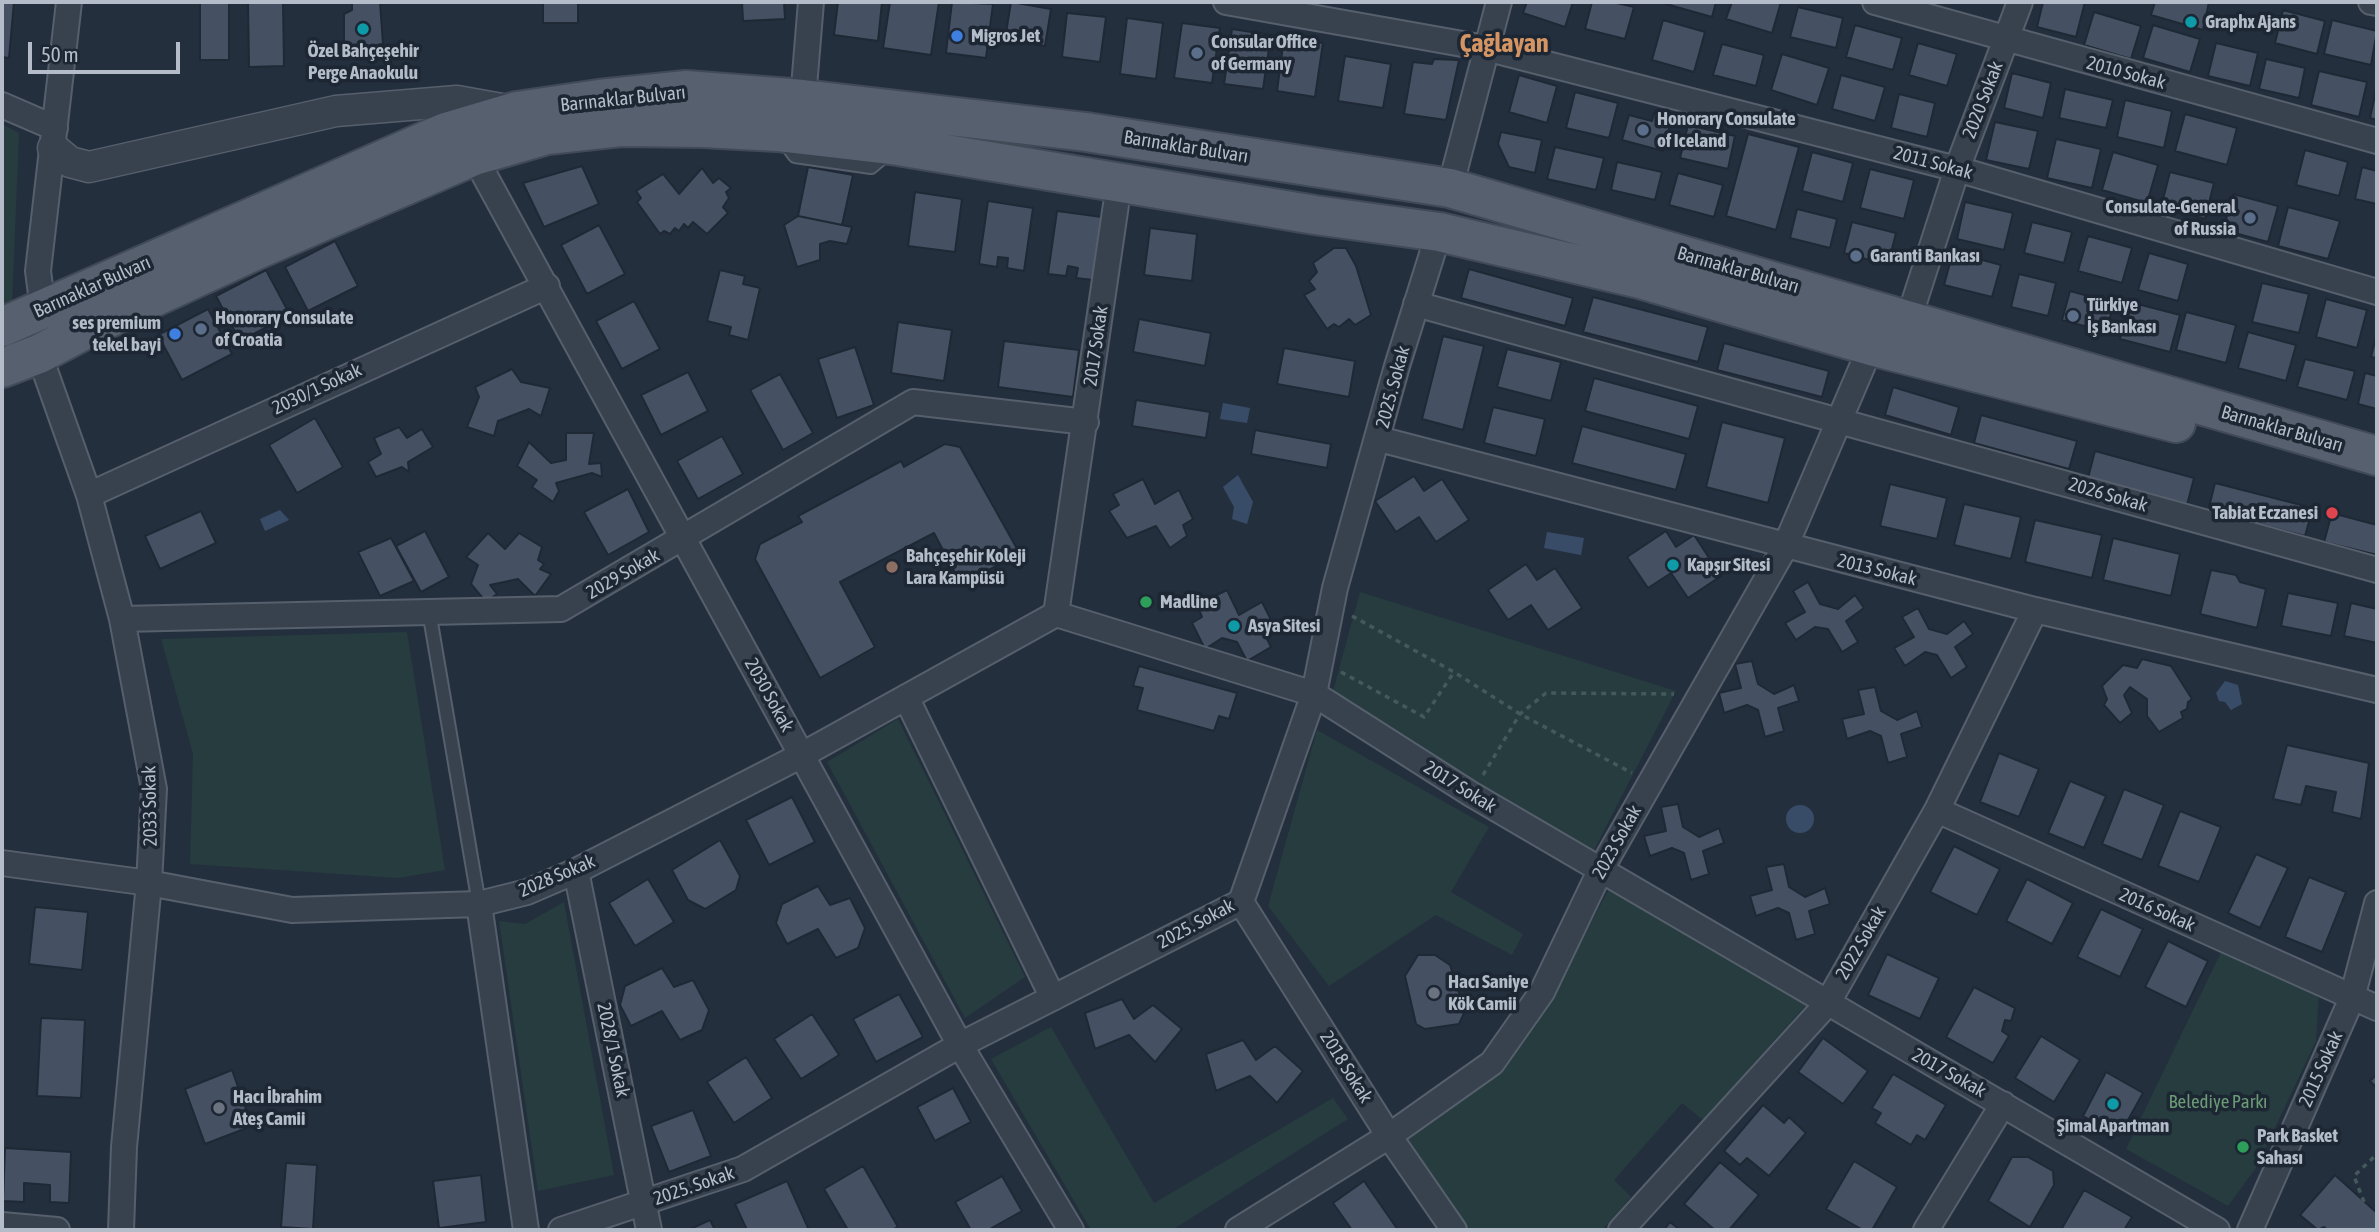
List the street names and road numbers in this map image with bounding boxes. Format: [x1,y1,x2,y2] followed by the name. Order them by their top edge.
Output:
[2084,52,2168,94] street label: 2010 Sokak
[1958,58,2008,142] street label: 2020 Sokak
[559,81,687,117] street label: Barınaklar Bulvarı
[1122,126,1250,168] street label: Barınaklar Bulvarı
[1891,142,1975,184] street label: 2011 Sokak
[1674,242,1802,298] street label: Barınaklar Bulvarı
[30,251,154,323] street label: Barınaklar Bulvarı
[1079,304,1113,388] street label: 2017 Sokak
[1371,343,1415,431] street label: 2025. Sokak
[269,358,365,420] street label: 2030/1 Sokak
[2218,401,2346,457] street label: Barınaklar Bulvarı
[2066,473,2150,517] street label: 2026 Sokak
[582,544,664,604] street label: 2029 Sokak
[1835,549,1919,591] street label: 2013 Sokak
[739,654,799,736] street label: 2030 Sokak
[1420,756,1500,818] street label: 2017 Sokak
[138,765,162,847] street label: 2033 Sokak
[1587,801,1647,883] street label: 2023 Sokak
[515,850,599,902] street label: 2028 Sokak
[2115,883,2199,937] street label: 2016 Sokak
[1153,894,1239,954] street label: 2025. Sokak
[1831,902,1891,984] street label: 2022 Sokak
[592,1001,634,1099] street label: 2028/1 Sokak
[1315,1027,1377,1107] street label: 2018 Sokak
[2294,1027,2348,1111] street label: 2015 Sokak
[1908,1043,1990,1103] street label: 2017 Sokak
[650,1162,738,1210] street label: 2025. Sokak

